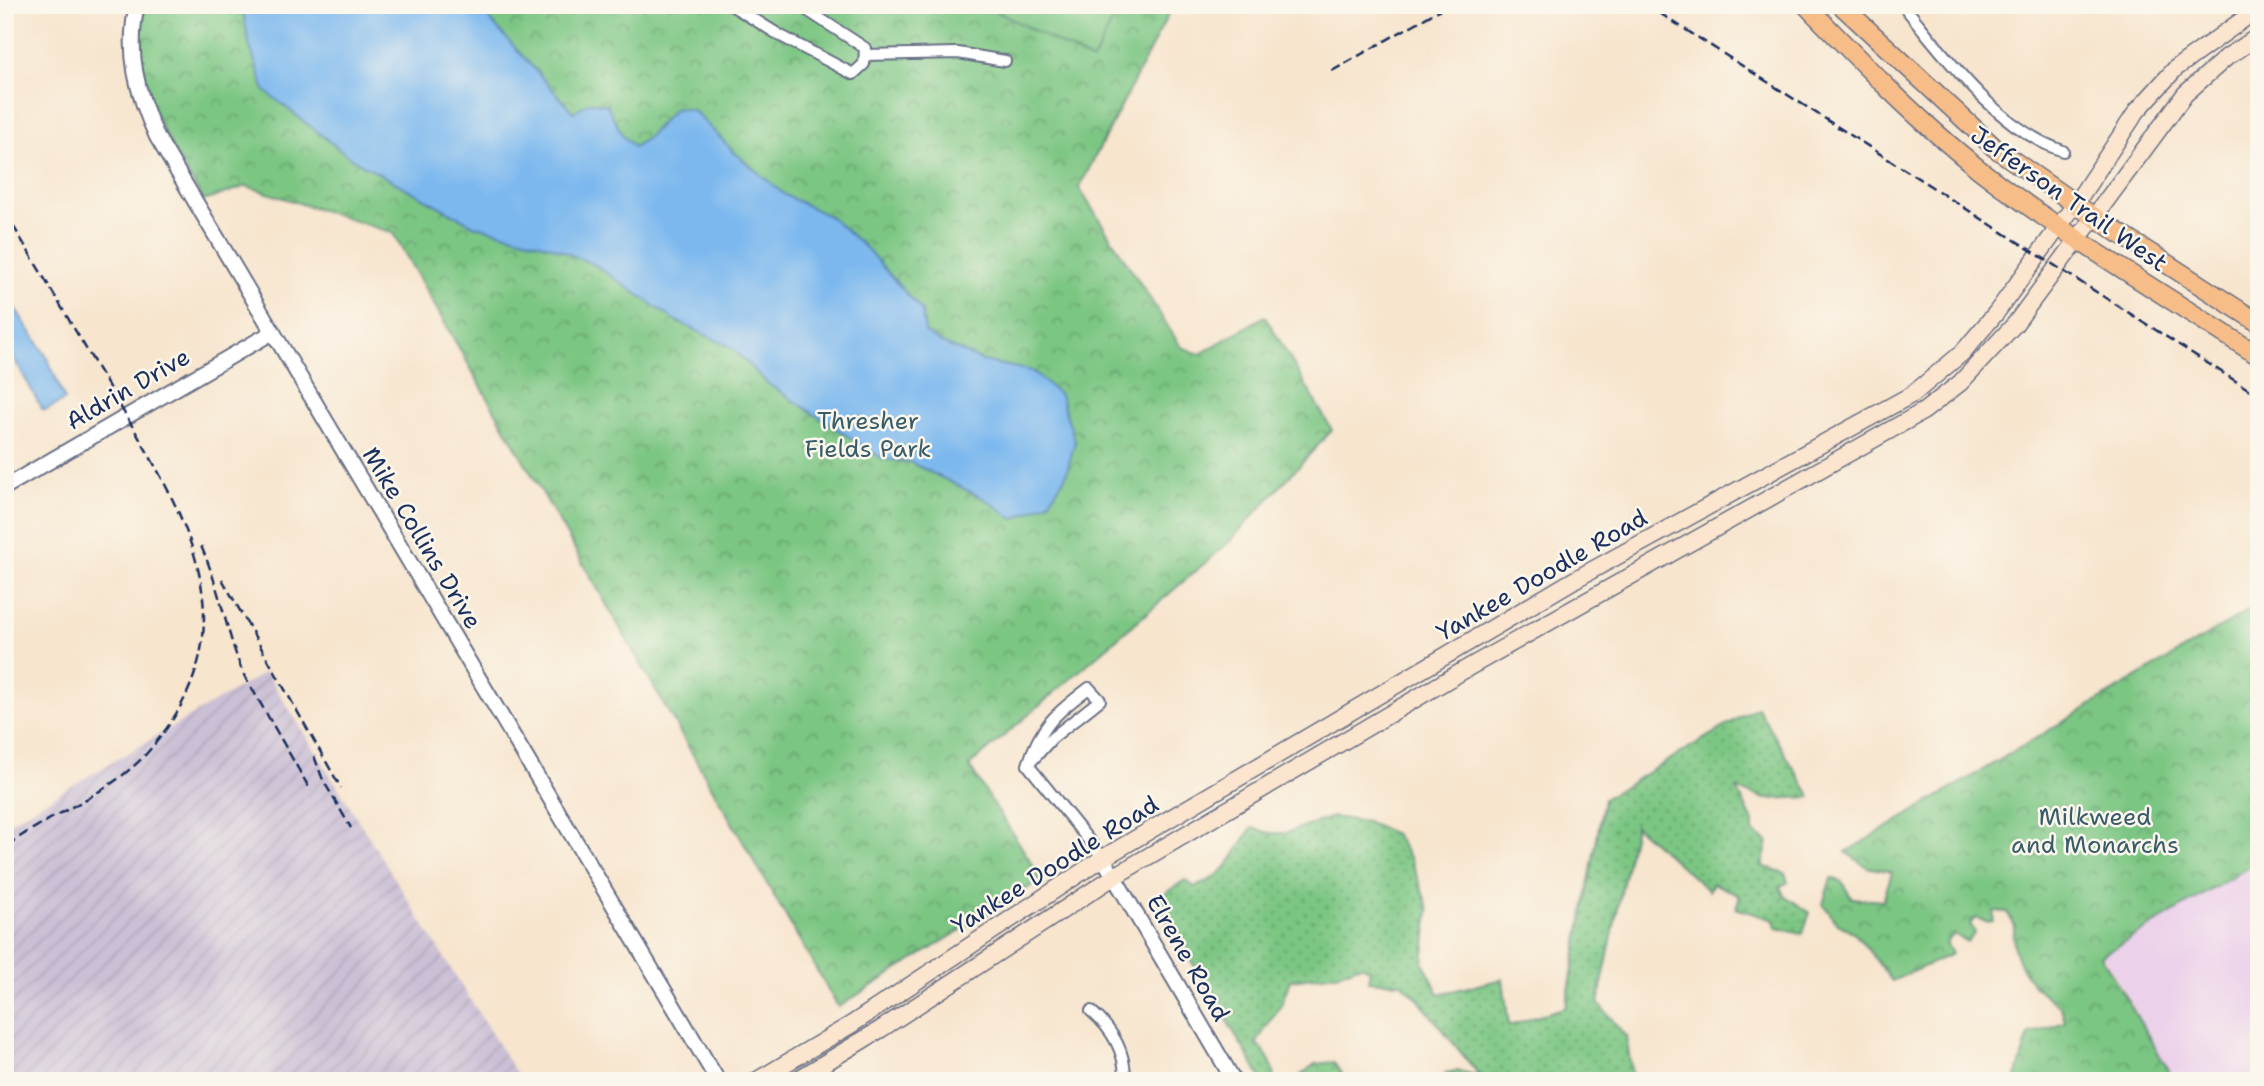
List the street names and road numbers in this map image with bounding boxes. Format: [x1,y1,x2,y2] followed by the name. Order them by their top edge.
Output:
[1964,119,2174,279] street label: Jefferson Trail West
[60,341,196,437] street label: Aldrin Drive
[355,441,489,635] street label: Mike Collins Drive
[1431,502,1653,648] street label: Yankee Doodle Road
[945,788,1165,942] street label: Yankee Doodle Road
[1139,889,1237,1027] street label: Elrene Road

